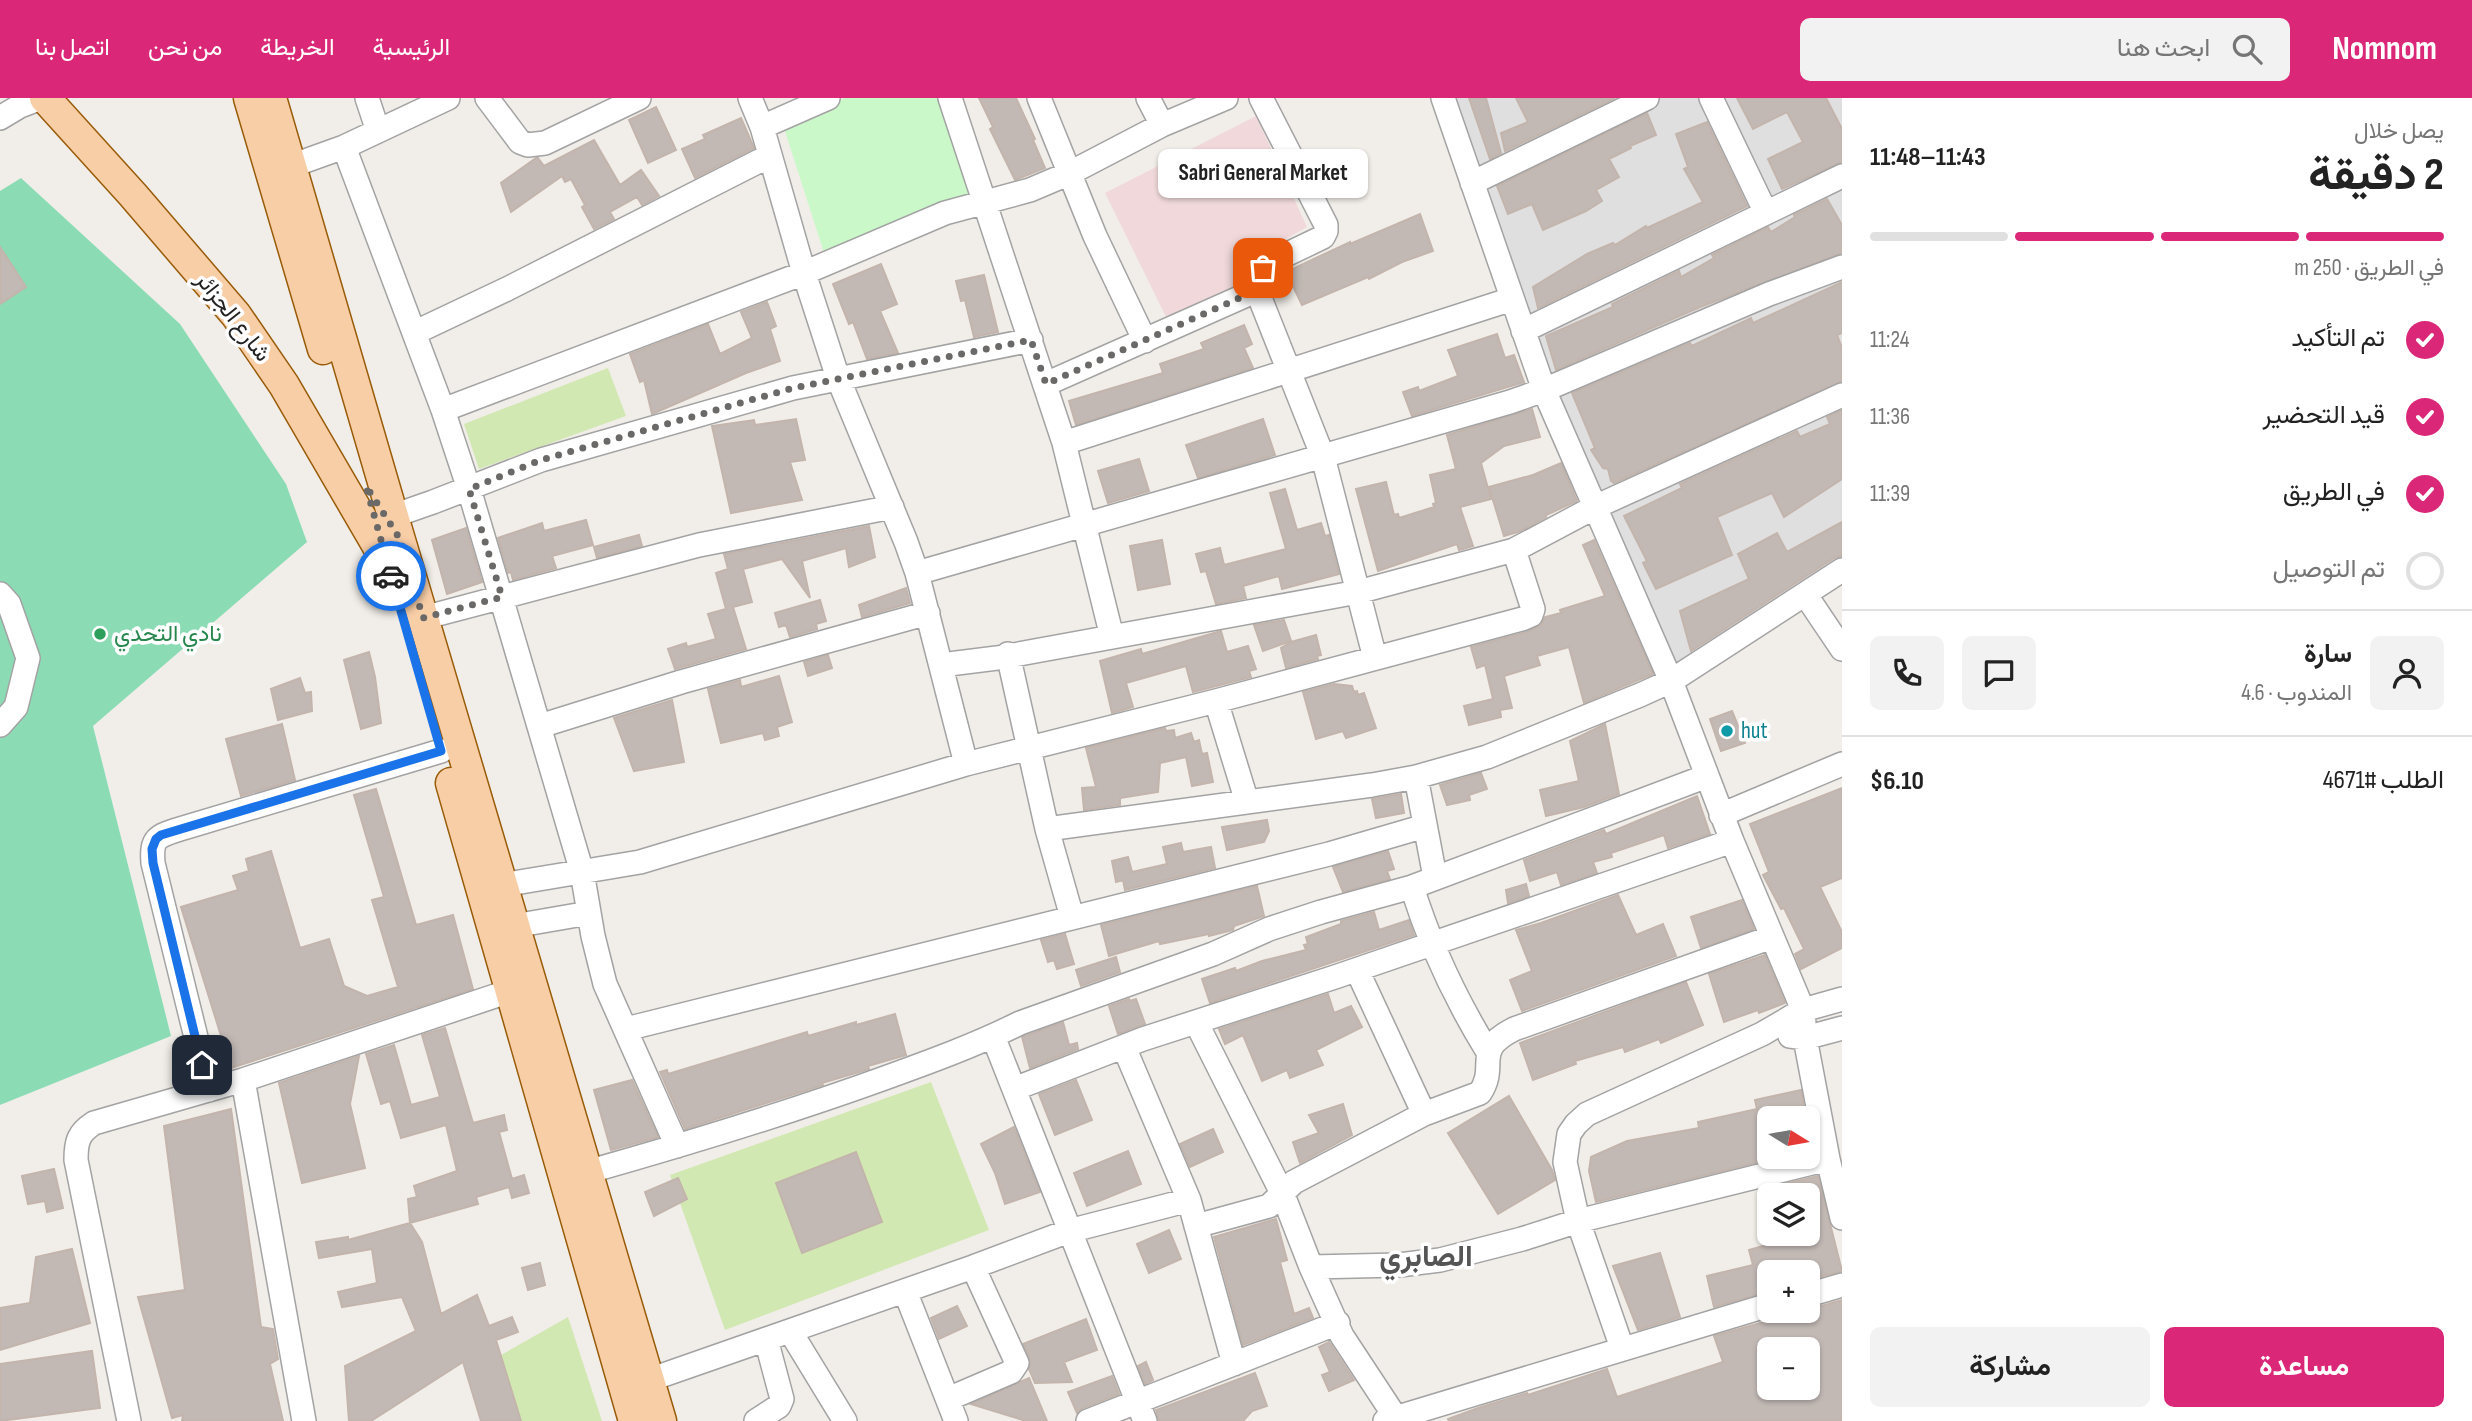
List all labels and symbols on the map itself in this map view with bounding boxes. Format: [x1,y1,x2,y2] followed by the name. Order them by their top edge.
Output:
[1158,149,1368,198] callout: Sabri General Market
[1233,238,1293,298] pin
[188,266,277,368] street label: شارع الجزائر
[356,541,426,611] courier
[114,620,222,652] place label: نادي التحدي
[92,626,108,642] marker: نادي التحدي
[1741,717,1767,745] place label: hut
[1719,723,1735,739] marker: hut
[172,1035,232,1095] pin
[1757,1106,1820,1169] north arrow
[1379,1239,1473,1281] district label: الصابري

